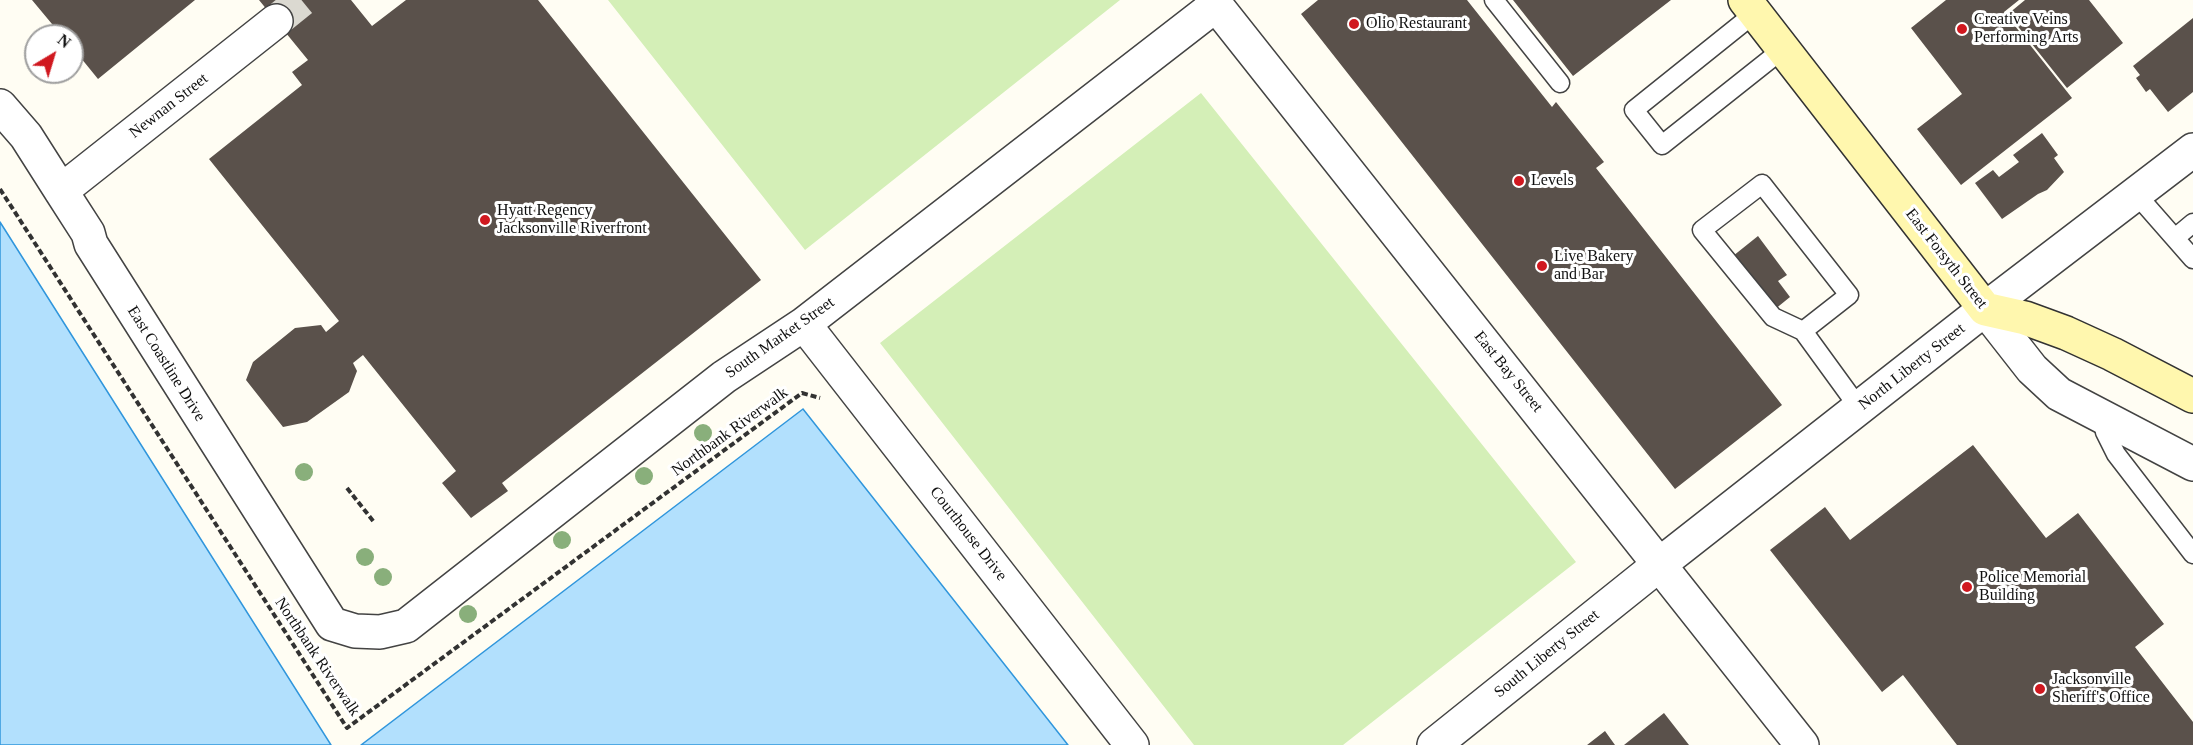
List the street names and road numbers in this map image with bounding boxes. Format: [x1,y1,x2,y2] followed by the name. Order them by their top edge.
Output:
[126,69,212,143] street label: Newnan Street
[1901,205,1991,313] street label: East Forsyth Street
[722,293,838,383] street label: South Market Street
[123,303,209,425] street label: East Coastline Drive
[1855,319,1969,415] street label: North Liberty Street
[1470,328,1546,416] street label: East Bay Street
[668,383,792,481] street label: Northbank Riverwalk
[925,483,1011,585] street label: Courthouse Drive
[270,594,364,720] street label: Northbank Riverwalk
[1491,606,1603,702] street label: South Liberty Street

